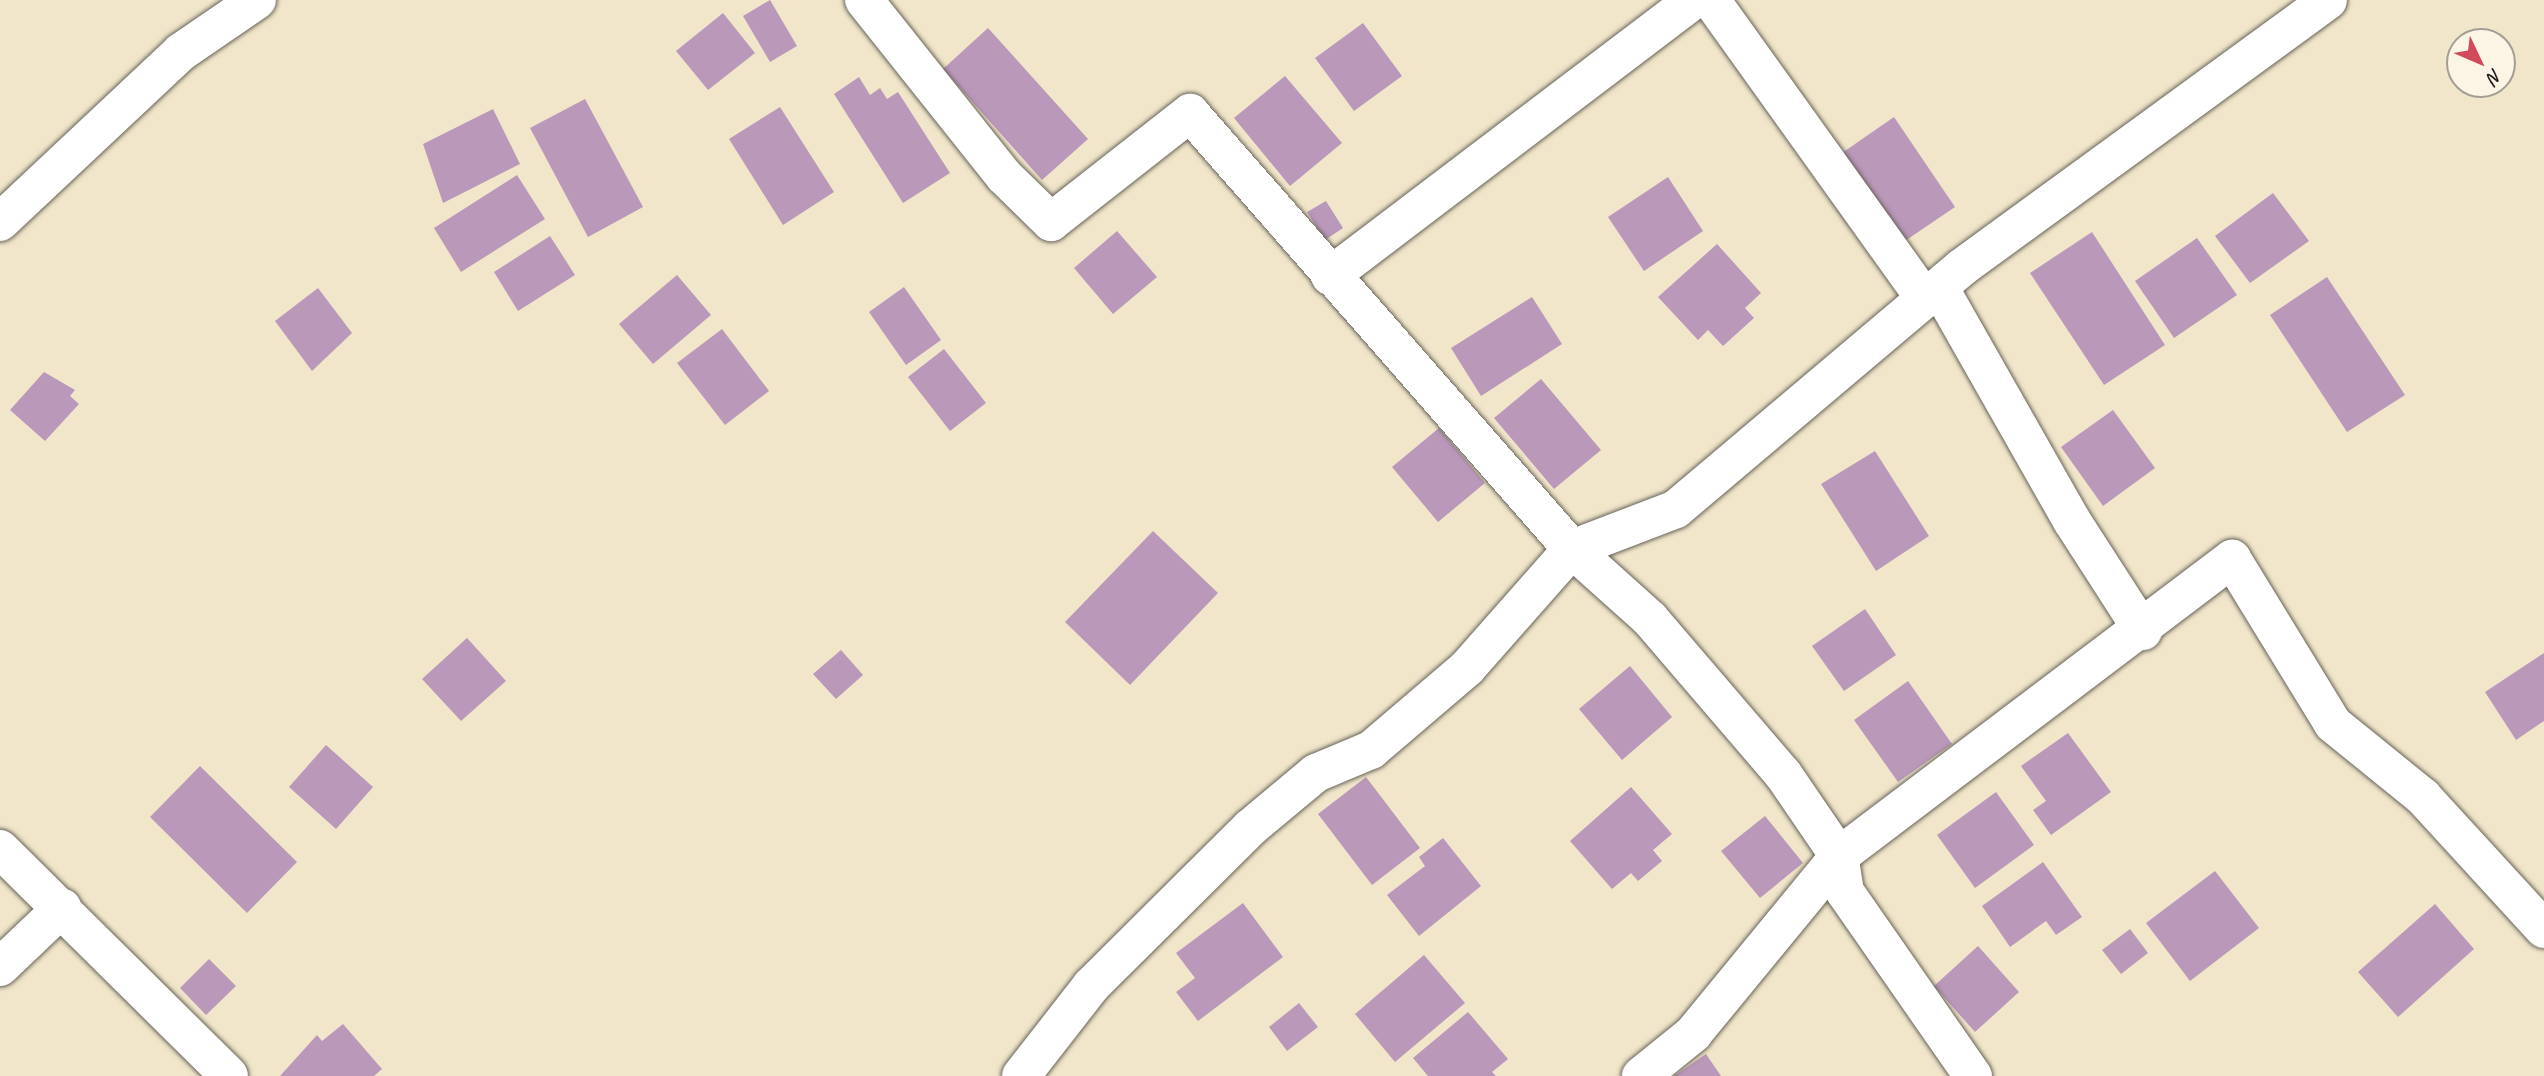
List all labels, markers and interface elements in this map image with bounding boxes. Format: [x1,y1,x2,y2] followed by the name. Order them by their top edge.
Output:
[2446,28,2516,98] north arrow
[2482,64,2507,89] text: N

